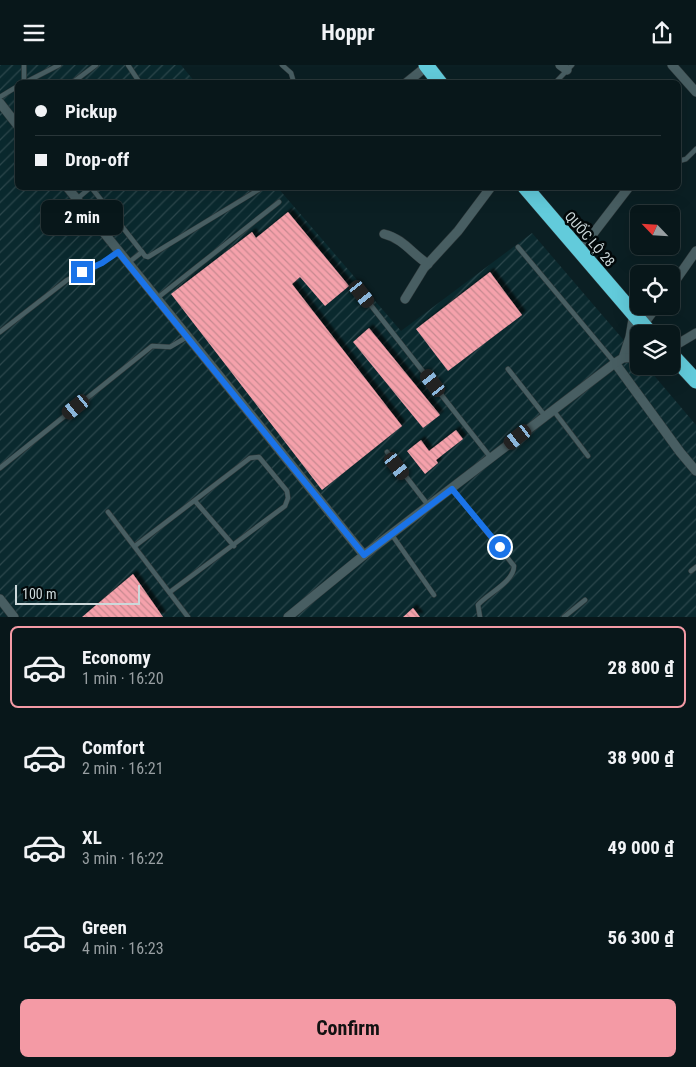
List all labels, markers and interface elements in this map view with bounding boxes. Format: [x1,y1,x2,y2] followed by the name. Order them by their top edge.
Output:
[20,19,48,47] icon: menu
[648,19,676,47] icon: share
[321,20,375,45] text: Hoppr
[65,100,117,123] text: Pickup
[65,148,129,171] text: Drop-off
[41,199,123,235] callout: 2 min
[630,205,680,255] north arrow
[630,205,680,375] map controls
[562,207,620,270] street label: QUỐC LỘ 28
[64,208,100,227] text: 2 min
[71,261,93,283] route end
[630,265,680,315] button: locate
[346,278,377,310] car
[630,325,680,375] button: layers
[417,367,448,399] car
[59,392,92,422] car
[501,422,534,452] car
[381,450,412,482] car
[489,536,511,558] route start
[15,582,140,605] scale bar
[22,586,57,602] text: 100 m
[22,645,67,690] icon: car
[82,646,151,669] text: Economy
[608,656,674,679] text: 28 800 ₫
[82,669,164,688] text: 1 min · 16:20
[22,735,67,780] icon: car
[82,736,145,759] text: Comfort
[608,746,674,769] text: 38 900 ₫
[82,759,164,778] text: 2 min · 16:21
[22,825,67,870] icon: car
[82,826,102,849] text: XL
[608,836,674,859] text: 49 000 ₫
[82,849,164,868] text: 3 min · 16:22
[22,915,67,960] icon: car
[82,916,127,939] text: Green
[608,926,674,949] text: 56 300 ₫
[82,939,164,958] text: 4 min · 16:23
[20,999,676,1057] button: Confirm

